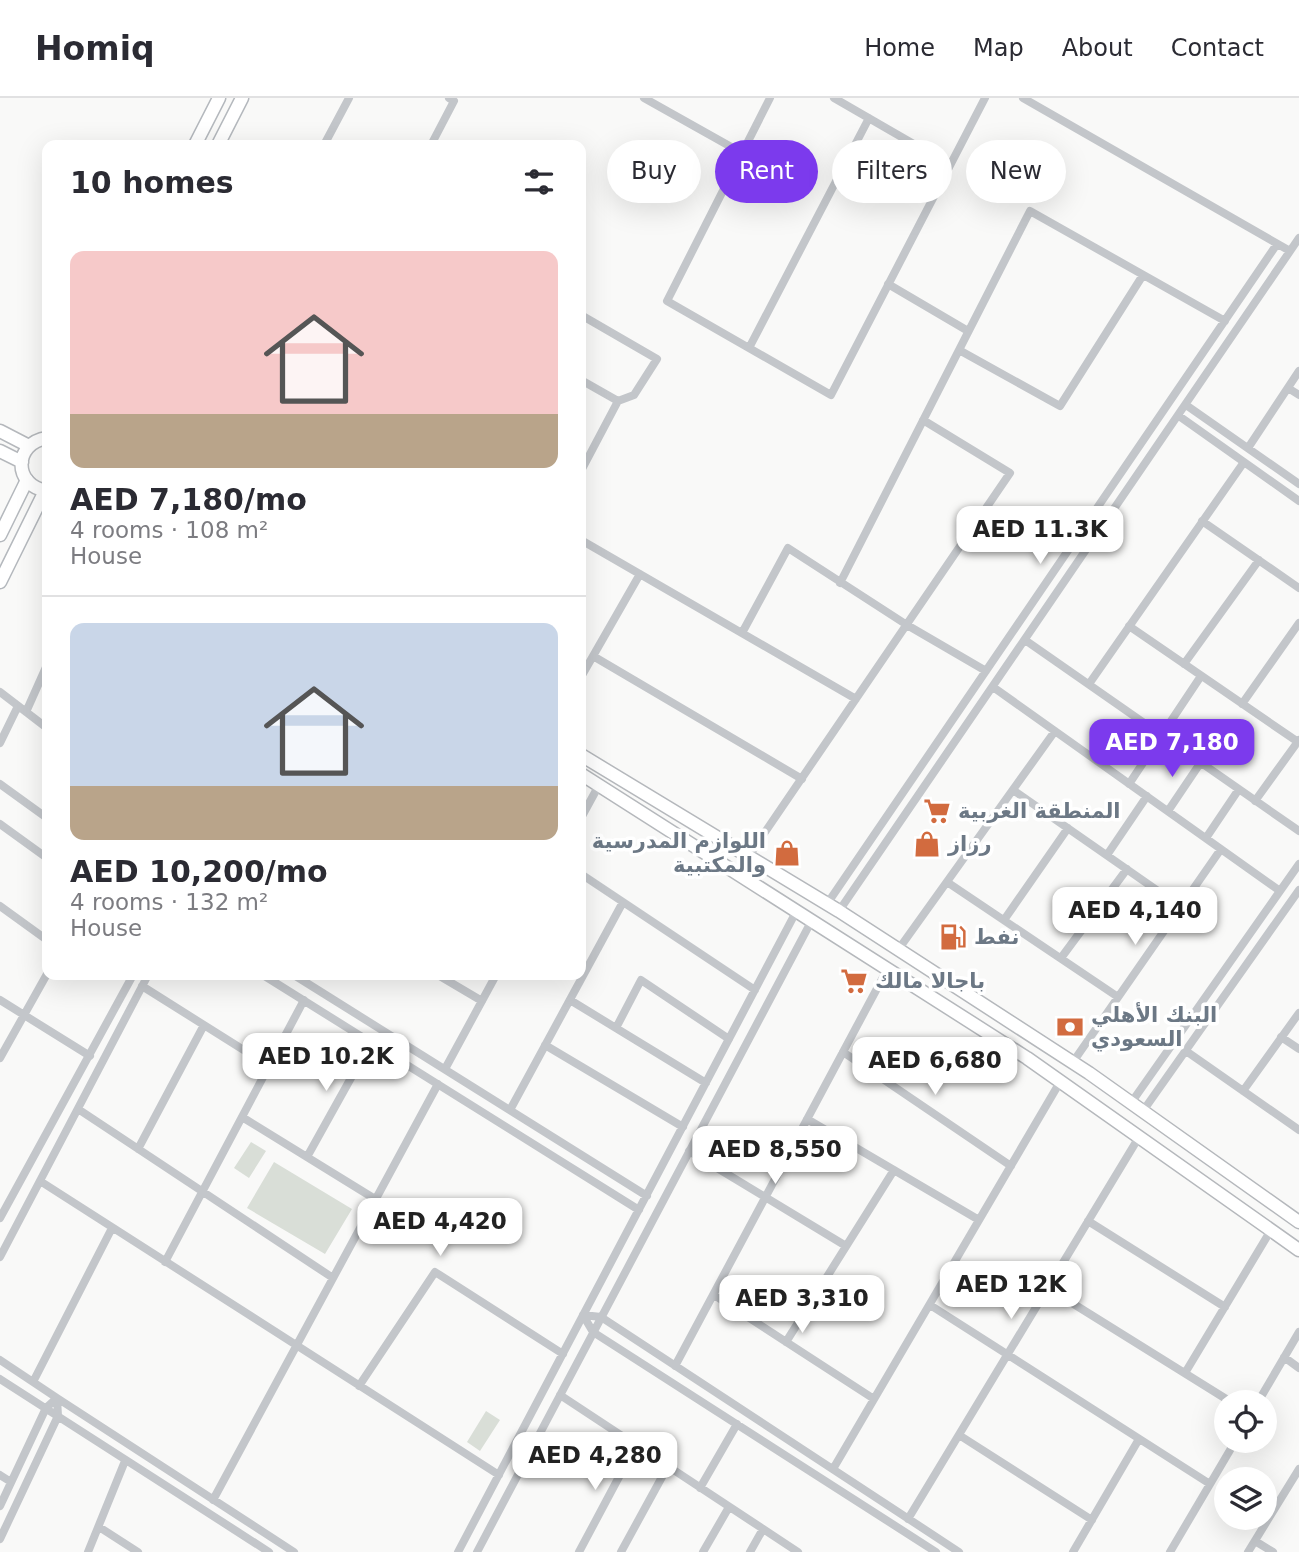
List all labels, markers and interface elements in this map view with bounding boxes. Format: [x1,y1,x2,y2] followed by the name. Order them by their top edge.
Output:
[35,29,155,68] text: Homiq
[864,34,935,62] text: Home
[973,34,1024,62] text: Map
[1062,34,1133,62] text: About
[1171,34,1264,62] text: Contact
[607,140,701,203] chip: Buy
[715,140,818,203] chip: Rent
[832,140,952,203] chip: Filters
[966,140,1066,203] chip: New
[520,163,558,201] icon: filters
[70,165,234,200] text: 10 homes
[251,296,377,422] icon: home
[70,482,307,517] text: AED 7,180/mo
[960,506,1120,566] pin: AED 11.3K
[972,516,1108,542] text: AED 11.3K
[70,517,268,543] text: 4 rooms · 108 m²
[70,543,142,569] text: House
[251,668,377,794] icon: home
[1092,720,1252,779] pin: AED 7,180
[1105,729,1239,755] text: AED 7,180
[922,796,952,826] supermarket icon: المنطقة الغربية
[958,799,1121,823] place label: المنطقة الغربية
[592,829,766,877] place label: اللوازم المدرسية والمكتبية
[912,829,942,859] shop icon: رزاز
[947,832,991,856] place label: رزاز
[772,838,802,868] shop icon: اللوازم المدرسية والمكتبية
[70,854,328,889] text: AED 10,200/mo
[1055,888,1215,947] pin: AED 4,140
[70,889,268,915] text: 4 rooms · 132 m²
[1068,897,1202,923] text: AED 4,140
[70,915,142,941] text: House
[938,922,968,952] fuel station icon: نفط
[974,925,1020,949] place label: نفط
[839,966,869,996] supermarket icon: باجالا مالك
[875,969,985,993] place label: باجالا مالك
[1091,1001,1217,1052] place label: البنك الأهلي السعودي
[1055,1012,1085,1042] bank icon: البنك الأهلي السعودي
[246,1034,406,1093] pin: AED 10.2K
[855,1038,1015,1097] pin: AED 6,680
[258,1043,394,1069] text: AED 10.2K
[868,1047,1002,1073] text: AED 6,680
[695,1126,855,1186] pin: AED 8,550
[708,1136,842,1162] text: AED 8,550
[360,1198,520,1258] pin: AED 4,420
[373,1208,507,1234] text: AED 4,420
[946,1262,1076,1321] pin: AED 12K
[956,1271,1066,1297] text: AED 12K
[722,1276,882,1335] pin: AED 3,310
[735,1285,869,1311] text: AED 3,310
[1214,1390,1277,1530] map controls
[1214,1390,1277,1453] button: locate
[515,1432,675,1492] pin: AED 4,280
[528,1442,662,1468] text: AED 4,280
[1214,1467,1277,1530] button: layers

